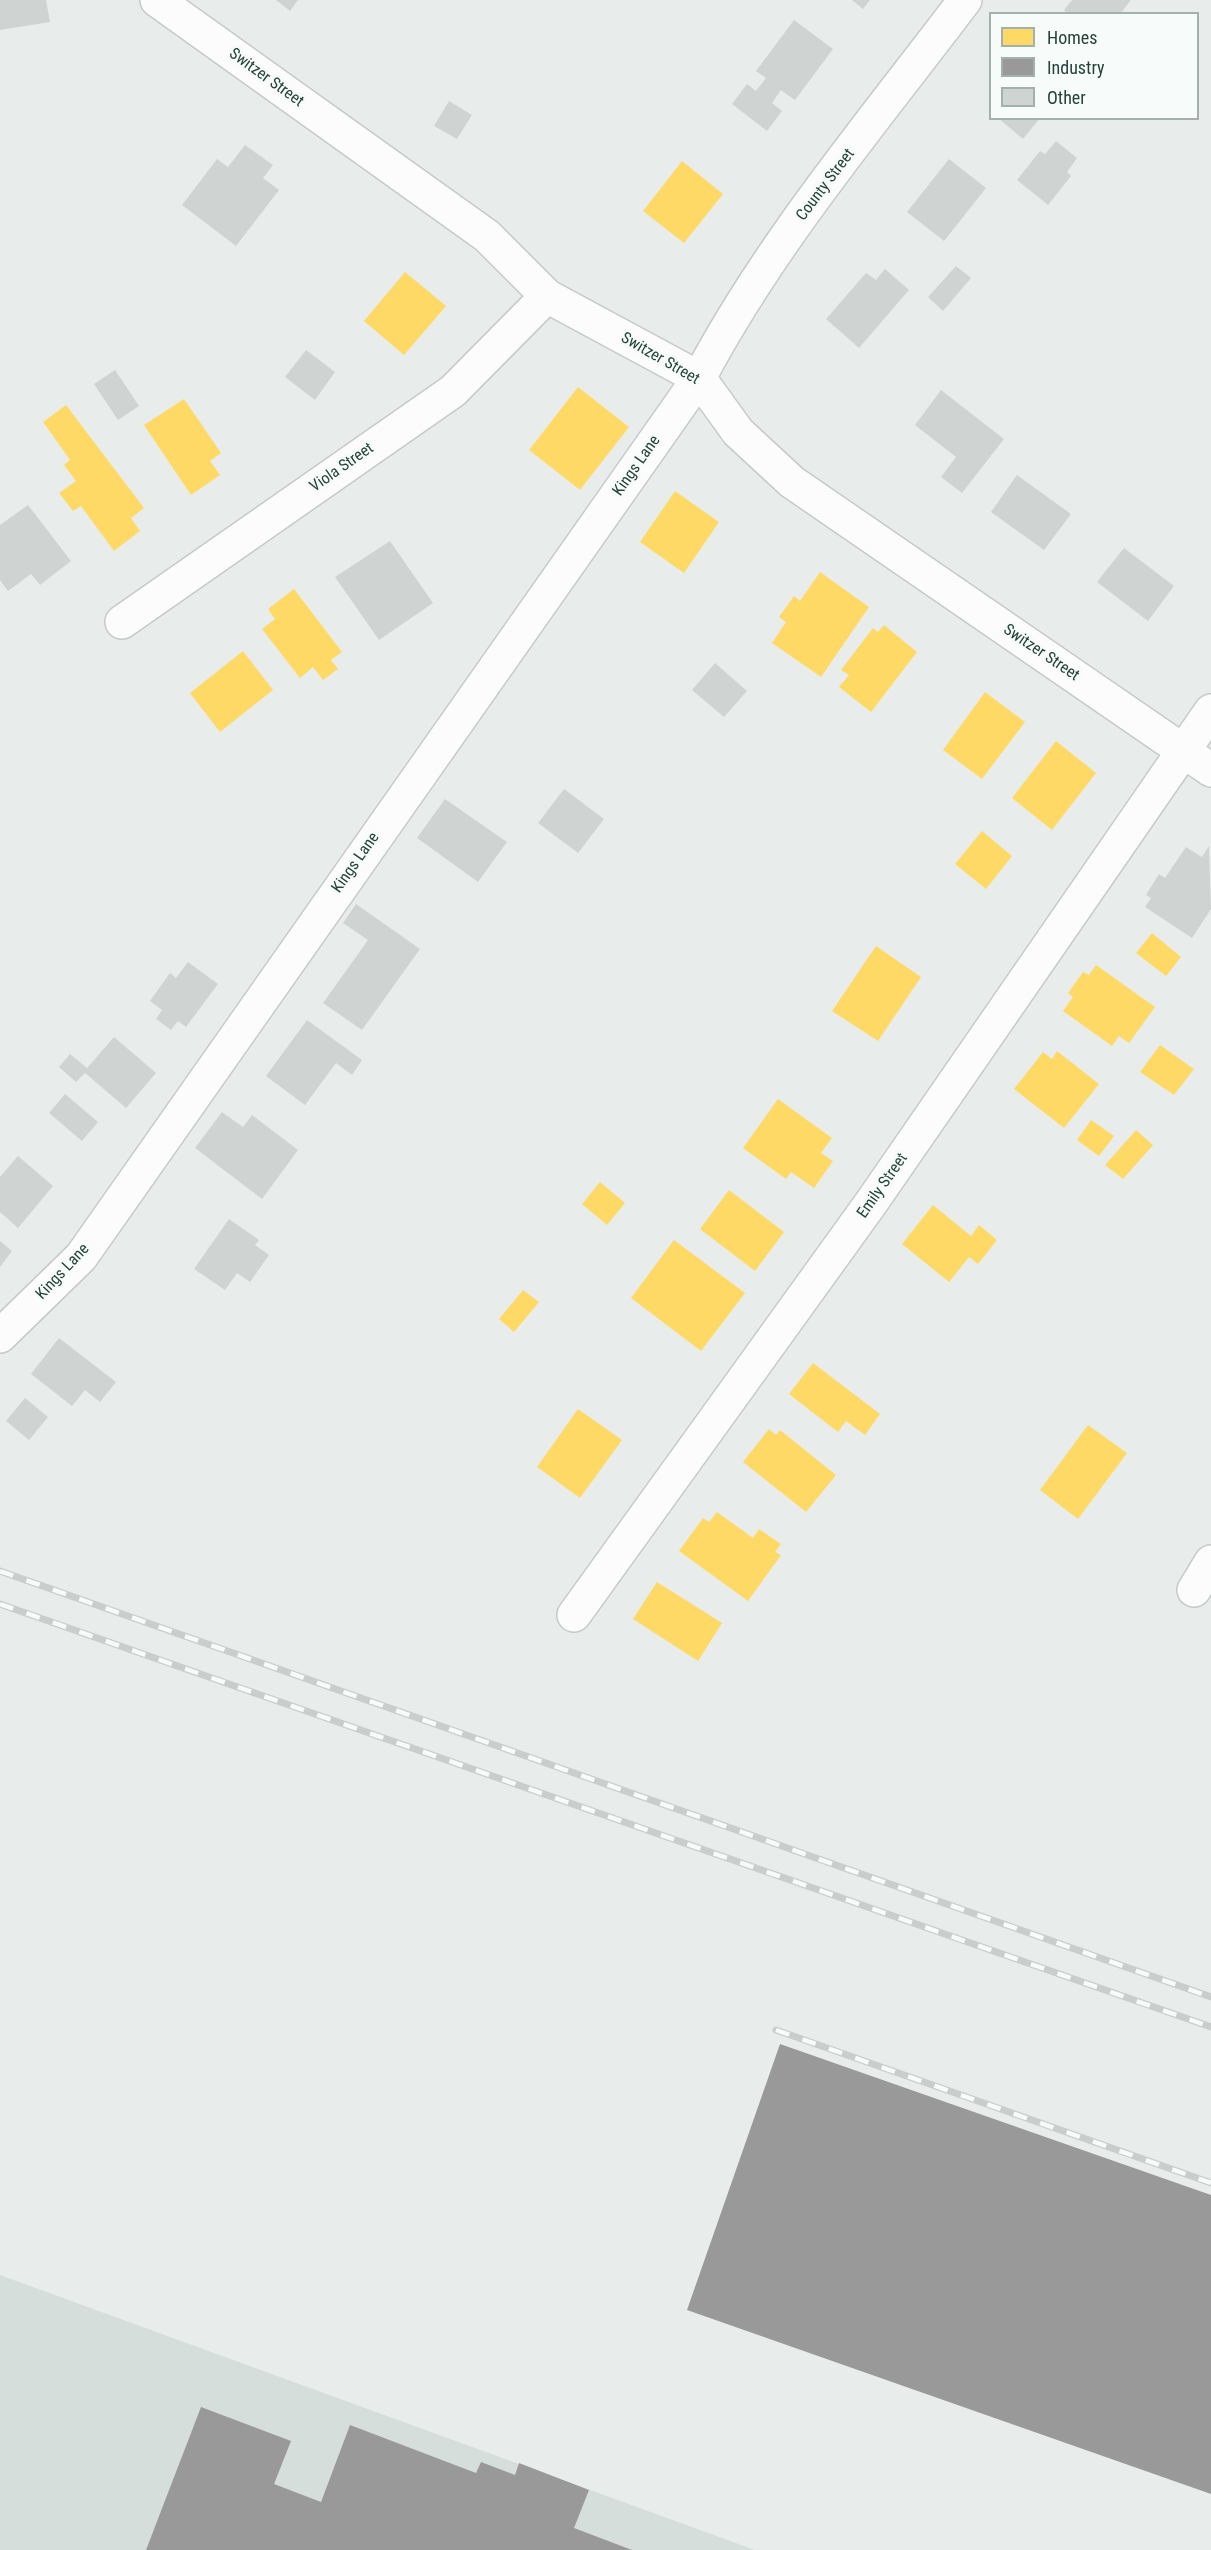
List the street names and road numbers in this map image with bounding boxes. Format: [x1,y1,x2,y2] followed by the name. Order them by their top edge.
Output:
[225,45,307,111] street label: Switzer Street
[793,145,859,225] street label: County Street
[617,329,703,389] street label: Switzer Street
[609,432,665,500] street label: Kings Lane
[307,439,377,497] street label: Viola Street
[999,621,1083,685] street label: Switzer Street
[328,829,384,897] street label: Kings Lane
[854,1150,912,1222] street label: Emily Street
[32,1240,94,1304] street label: Kings Lane

